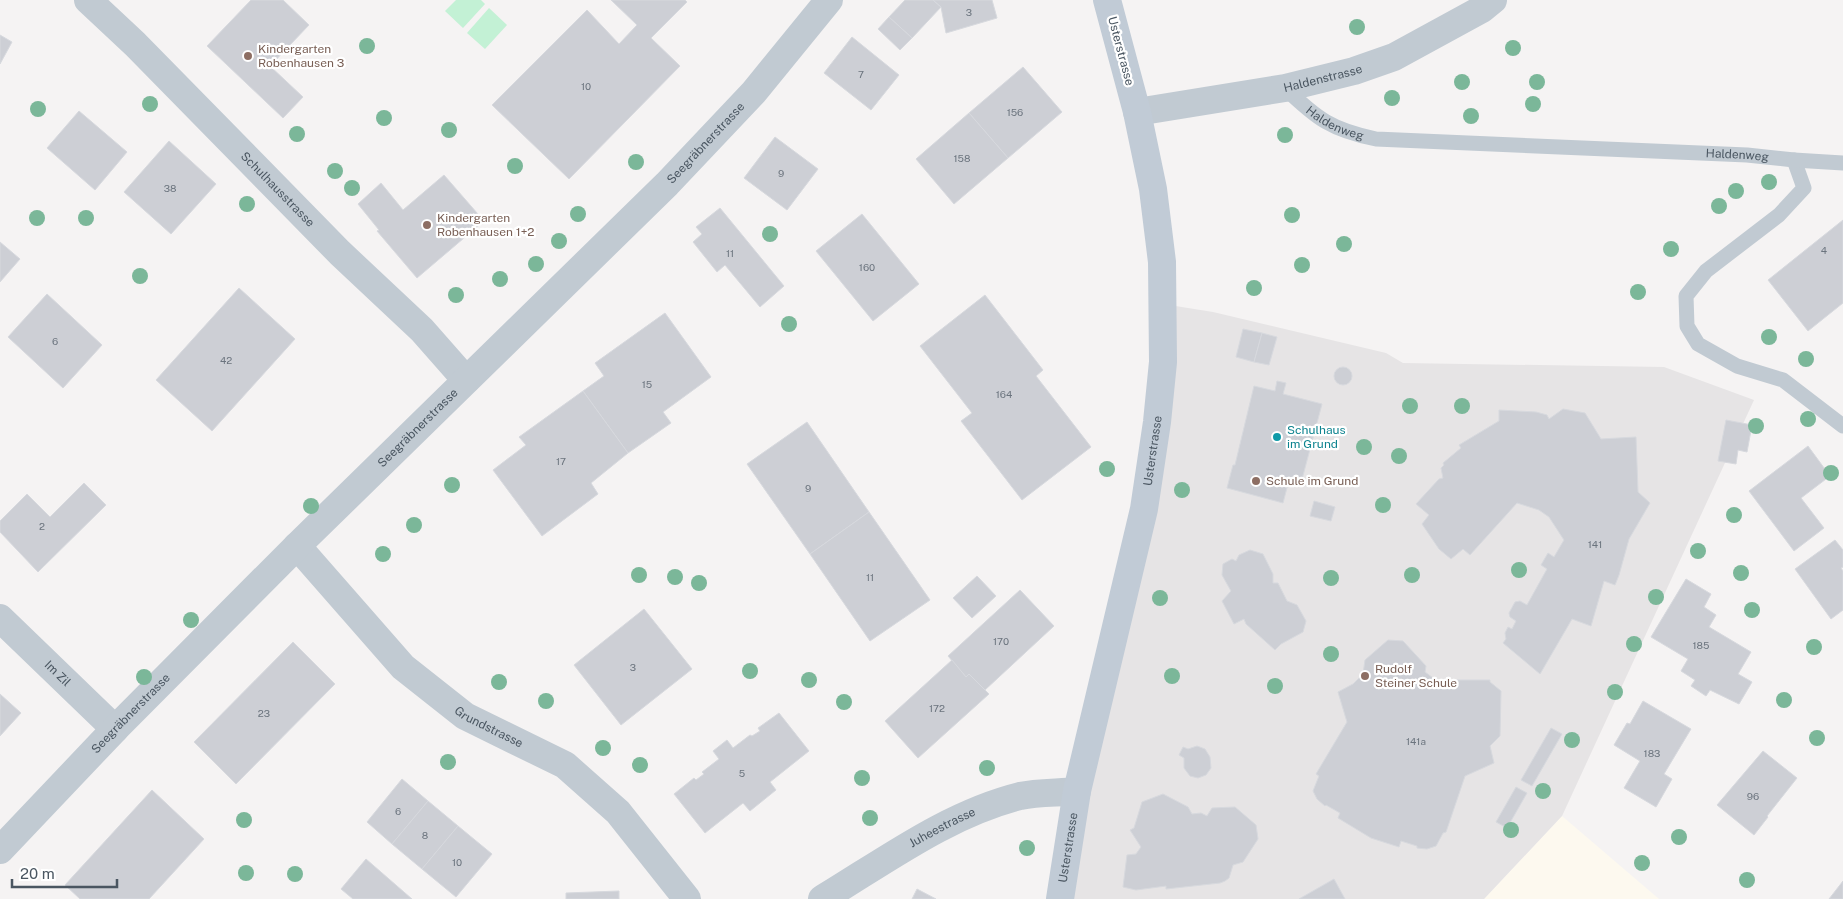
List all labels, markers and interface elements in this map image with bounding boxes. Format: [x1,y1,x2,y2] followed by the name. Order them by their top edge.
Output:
[966,6,972,18] house number: 3
[1105,15,1137,87] street label: Usterstrasse
[258,42,344,70] place label: Kindergarten Robenhausen 3
[242,50,254,62] marker: Kindergarten Robenhausen 3
[1282,62,1364,95] street label: Haldenstrasse
[858,68,864,80] house number: 7
[581,80,591,92] house number: 10
[664,99,747,187] street label: Seegräbnerstrasse
[1303,103,1365,143] street label: Haldenweg
[1007,106,1023,118] house number: 156
[1705,146,1770,164] street label: Haldenweg
[238,149,317,230] street label: Schulhausstrasse
[954,152,970,164] house number: 158
[778,167,784,179] house number: 9
[164,182,176,194] house number: 38
[437,211,534,239] place label: Kindergarten Robenhausen 1+2
[421,219,433,231] marker: Kindergarten Robenhausen 1+2
[1821,244,1827,256] house number: 4
[726,247,734,259] house number: 11
[859,261,875,273] house number: 160
[52,335,58,347] house number: 6
[220,354,232,366] house number: 42
[642,378,652,390] house number: 15
[375,385,461,470] street label: Seegräbnerstrasse
[996,388,1012,400] house number: 164
[1141,415,1165,487] street label: Usterstrasse
[1287,423,1346,451] place label: Schulhaus im Grund
[1271,431,1283,443] marker: Schulhaus im Grund
[556,455,566,467] house number: 17
[1266,474,1358,488] place label: Schule im Grund
[1250,475,1262,487] marker: Schule im Grund
[805,482,811,494] house number: 9
[39,520,45,532] house number: 2
[1588,538,1602,550] house number: 141
[866,571,874,583] house number: 11
[993,635,1009,647] house number: 170
[1693,639,1709,651] house number: 185
[42,658,74,690] street label: Im Zil
[630,661,636,673] house number: 3
[1375,662,1457,690] place label: Rudolf Steiner Schule
[1359,670,1371,682] marker: Rudolf Steiner Schule
[88,671,173,756] street label: Seegräbnerstrasse
[929,702,945,714] house number: 172
[452,703,525,750] street label: Grundstrasse
[258,707,270,719] house number: 23
[1406,735,1426,747] house number: 141a
[1644,747,1660,759] house number: 183
[739,767,745,779] house number: 5
[1747,790,1759,802] house number: 96
[395,805,401,817] house number: 6
[906,805,978,850] street label: Juheestrasse
[1056,811,1081,884] street label: Usterstrasse
[422,829,428,841] house number: 8
[12,856,118,888] scale bar
[452,856,462,868] house number: 10
[20,865,55,882] text: 20 m

